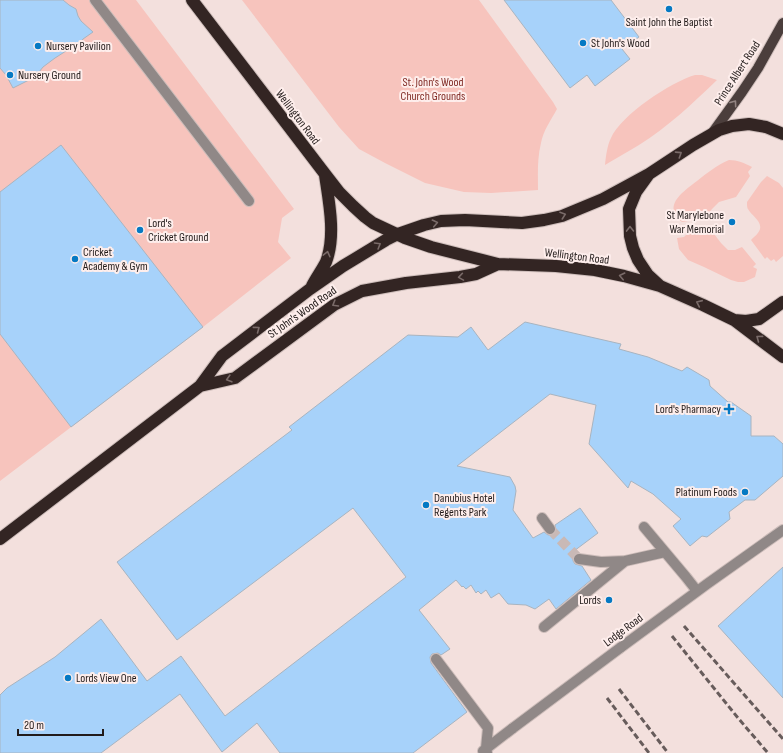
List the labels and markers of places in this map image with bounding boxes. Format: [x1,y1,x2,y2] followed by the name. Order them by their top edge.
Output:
[664,4,674,14] marker: Saint John the Baptist
[626,15,713,30] place label: Saint John the Baptist
[591,36,650,51] place label: St John's Wood
[578,38,588,48] marker: St John's Wood
[46,39,111,54] place label: Nursery Pavilion
[33,41,43,51] marker: Nursery Pavilion
[18,68,81,83] place label: Nursery Ground
[5,70,15,80] marker: Nursery Ground
[666,208,724,237] place label: St Marylebone War Memorial
[148,216,208,245] place label: Lord's Cricket Ground
[727,217,737,227] marker: St Marylebone War Memorial
[135,225,145,235] marker: Lord's Cricket Ground
[82,245,148,274] place label: Cricket Academy & Gym
[70,254,80,264] marker: Cricket Academy & Gym
[655,402,721,417] place label: Lord's Pharmacy
[724,404,734,414] marker: Lord's Pharmacy
[676,485,737,500] place label: Platinum Foods
[740,487,750,497] marker: Platinum Foods
[434,491,495,520] place label: Danubius Hotel Regents Park
[421,500,431,510] marker: Danubius Hotel Regents Park
[579,593,601,608] place label: Lords
[604,595,614,605] marker: Lords
[76,671,137,686] place label: Lords View One
[63,673,73,683] marker: Lords View One

